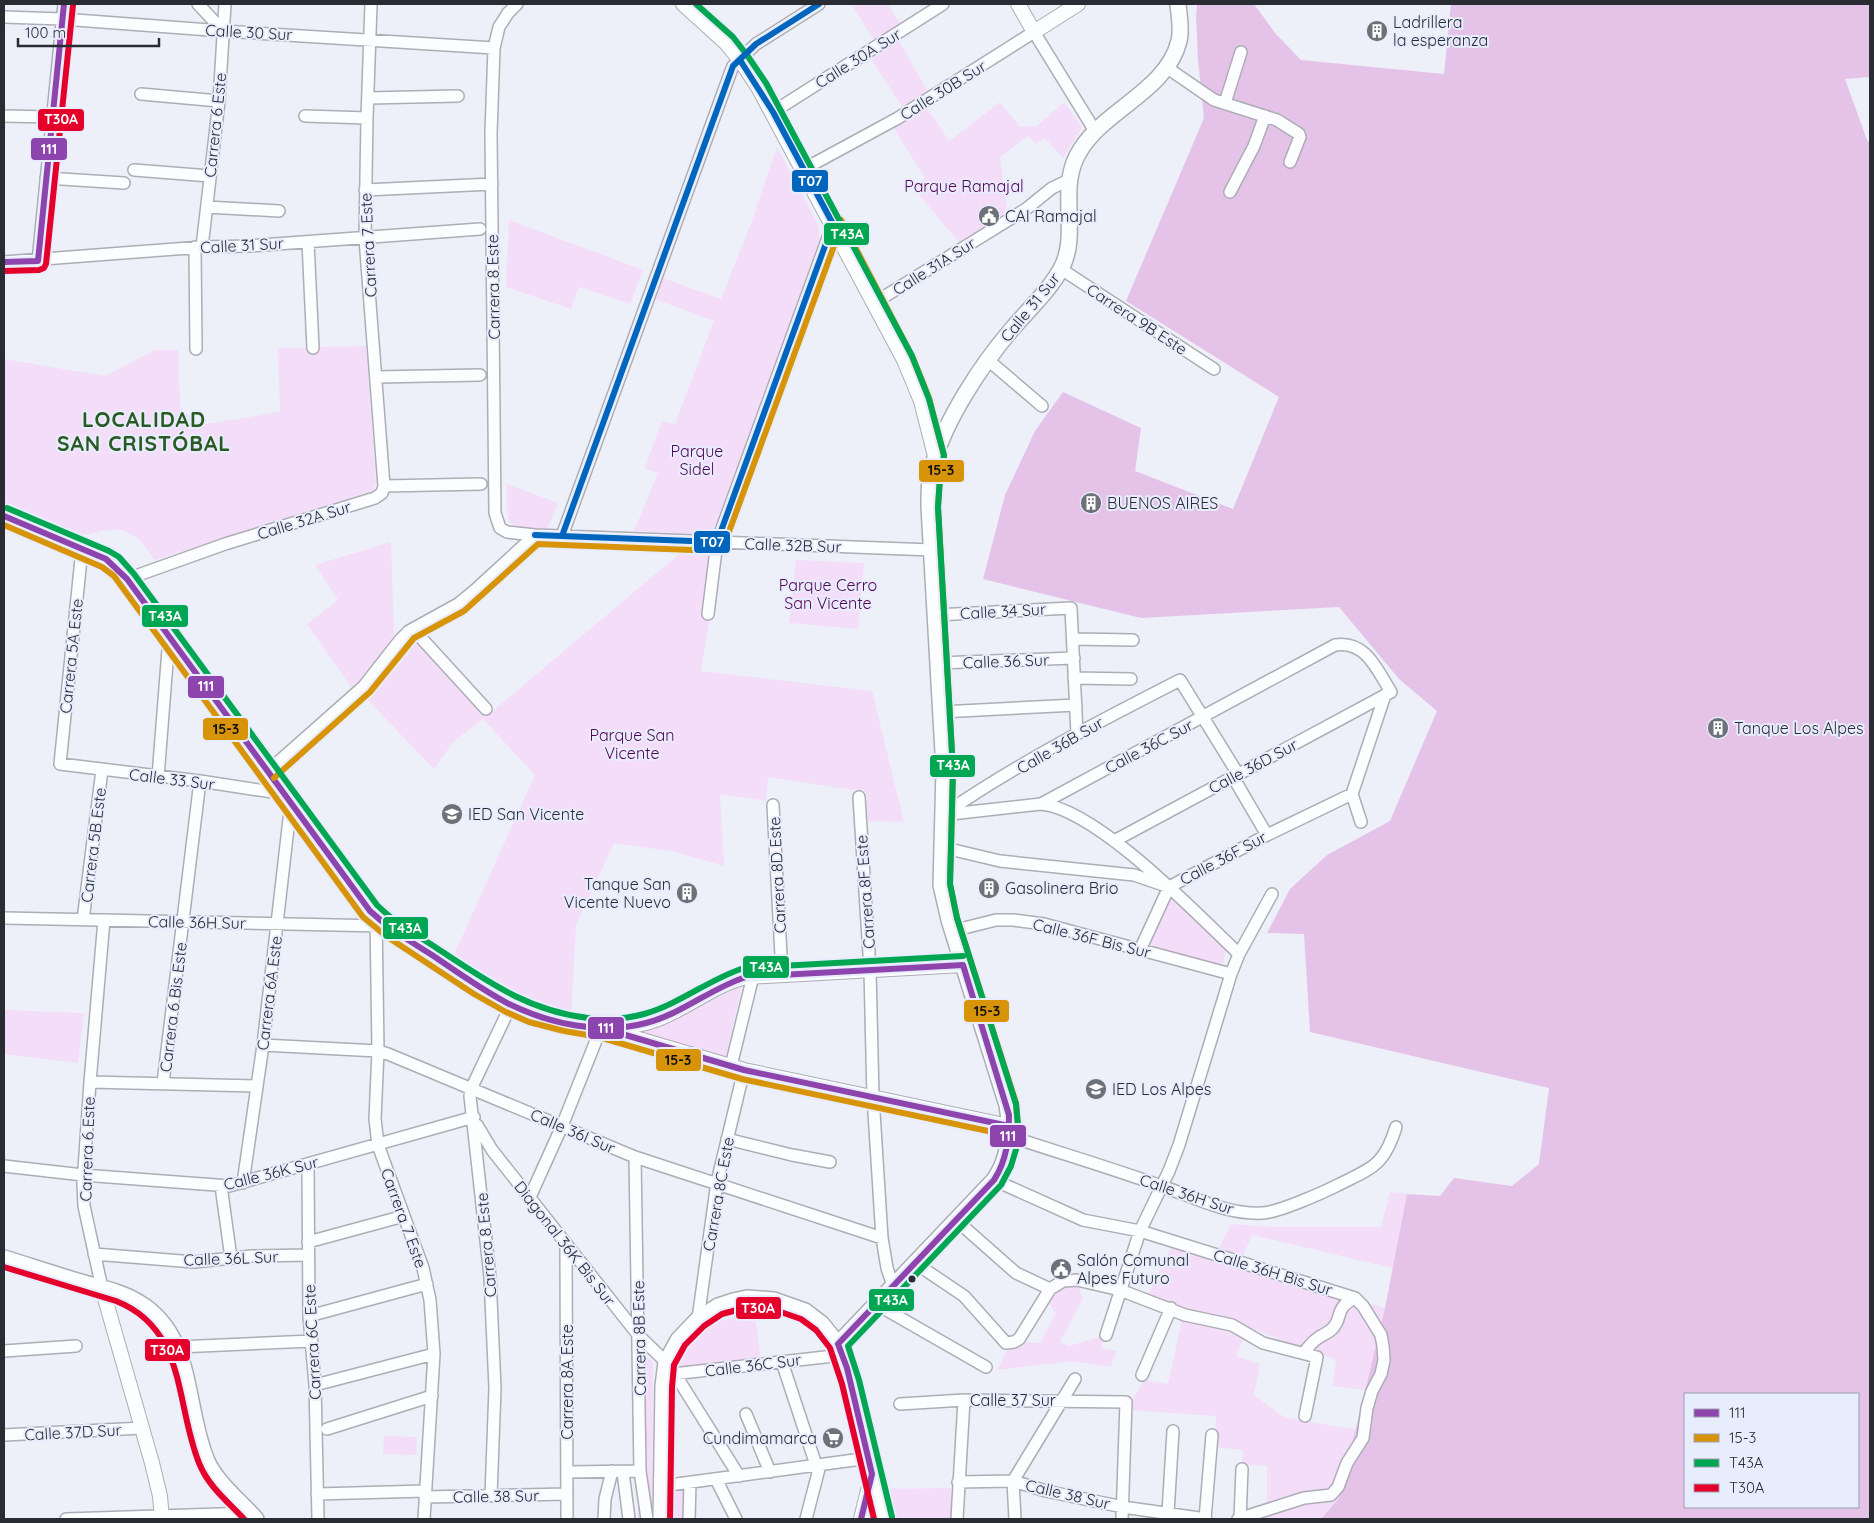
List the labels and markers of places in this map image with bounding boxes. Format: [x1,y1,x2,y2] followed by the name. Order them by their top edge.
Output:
[1393,12,1488,50] place label: Ladrillera la esperanza
[1365,19,1389,43] building icon: Ladrillera la esperanza
[977,204,1001,228] public building icon: CAI Ramajal
[1005,206,1097,226] place label: CAI Ramajal
[1079,491,1103,515] building icon: BUENOS AIRES
[1107,493,1218,513] place label: BUENOS AIRES
[1706,716,1730,740] building icon: Tanque Los Alpes
[1734,718,1864,738] place label: Tanque Los Alpes
[440,802,464,826] school or university icon: IED San Vicente
[468,804,584,824] place label: IED San Vicente
[564,874,671,912] place label: Tanque San Vicente Nuevo
[977,876,1001,900] building icon: Gasolinera Brio
[1005,878,1118,898] place label: Gasolinera Brio
[675,881,699,905] building icon: Tanque San Vicente Nuevo
[1084,1077,1108,1101] school or university icon: IED Los Alpes
[1112,1079,1211,1099] place label: IED Los Alpes
[1077,1250,1189,1288] place label: Salón Comunal Alpes Futuro
[1049,1257,1073,1281] public building icon: Salón Comunal Alpes Futuro
[907,1274,917,1284] unlabelled marker
[821,1426,845,1450] supermarket icon: Cundimamarca
[703,1428,817,1448] place label: Cundimamarca

